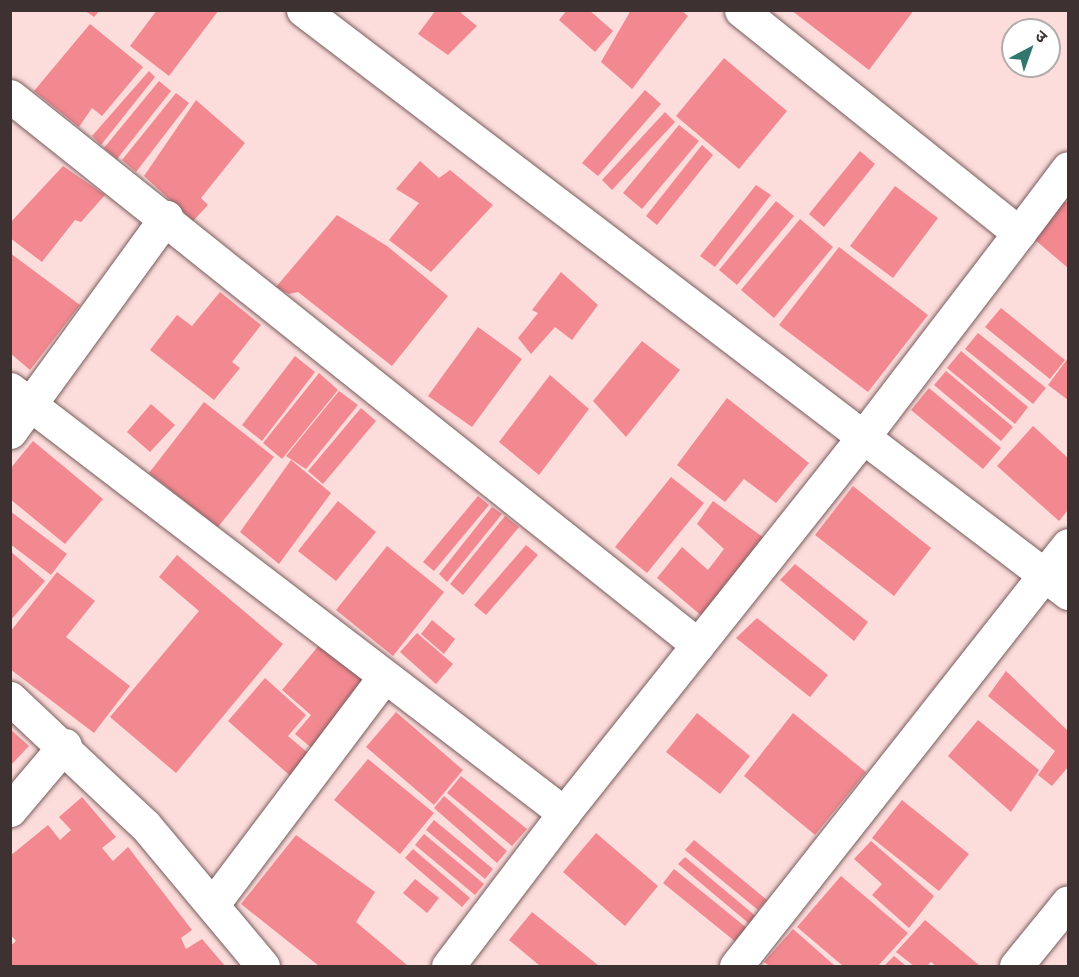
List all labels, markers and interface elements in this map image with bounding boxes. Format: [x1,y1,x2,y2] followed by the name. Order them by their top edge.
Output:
[1001,18,1061,78] north arrow
[1031,25,1052,47] text: उ

